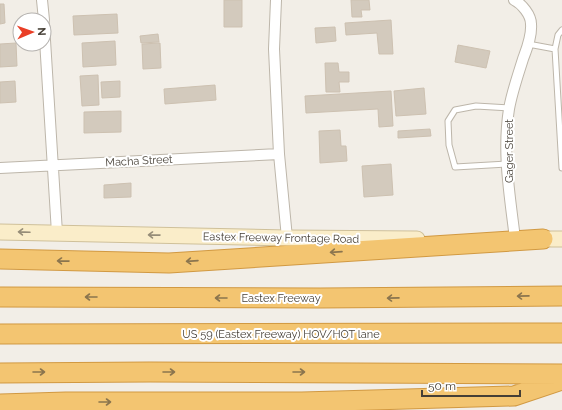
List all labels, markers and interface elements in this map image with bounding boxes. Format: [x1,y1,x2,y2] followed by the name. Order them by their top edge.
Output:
[12,12,52,52] north arrow
[35,27,48,36] text: N
[503,119,516,183] street label: Gager Street
[105,153,173,169] street label: Macha Street
[18,229,31,236] one-way arrow
[203,230,360,246] street label: Eastex Freeway Frontage Road
[148,232,161,239] one-way arrow
[330,249,343,256] one-way arrow
[57,257,70,264] one-way arrow
[186,258,199,265] one-way arrow
[241,292,321,305] street label: Eastex Freeway
[517,292,530,300] one-way arrow
[85,293,98,301] one-way arrow
[215,294,228,302] one-way arrow
[387,294,400,302] one-way arrow
[182,328,380,341] street label: US 59 (Eastex Freeway) HOV/HOT lane
[32,368,45,376] one-way arrow
[162,368,175,376] one-way arrow
[292,368,305,376] one-way arrow
[422,372,520,398] scale bar
[428,379,456,393] text: 50 m
[98,398,111,406] one-way arrow

